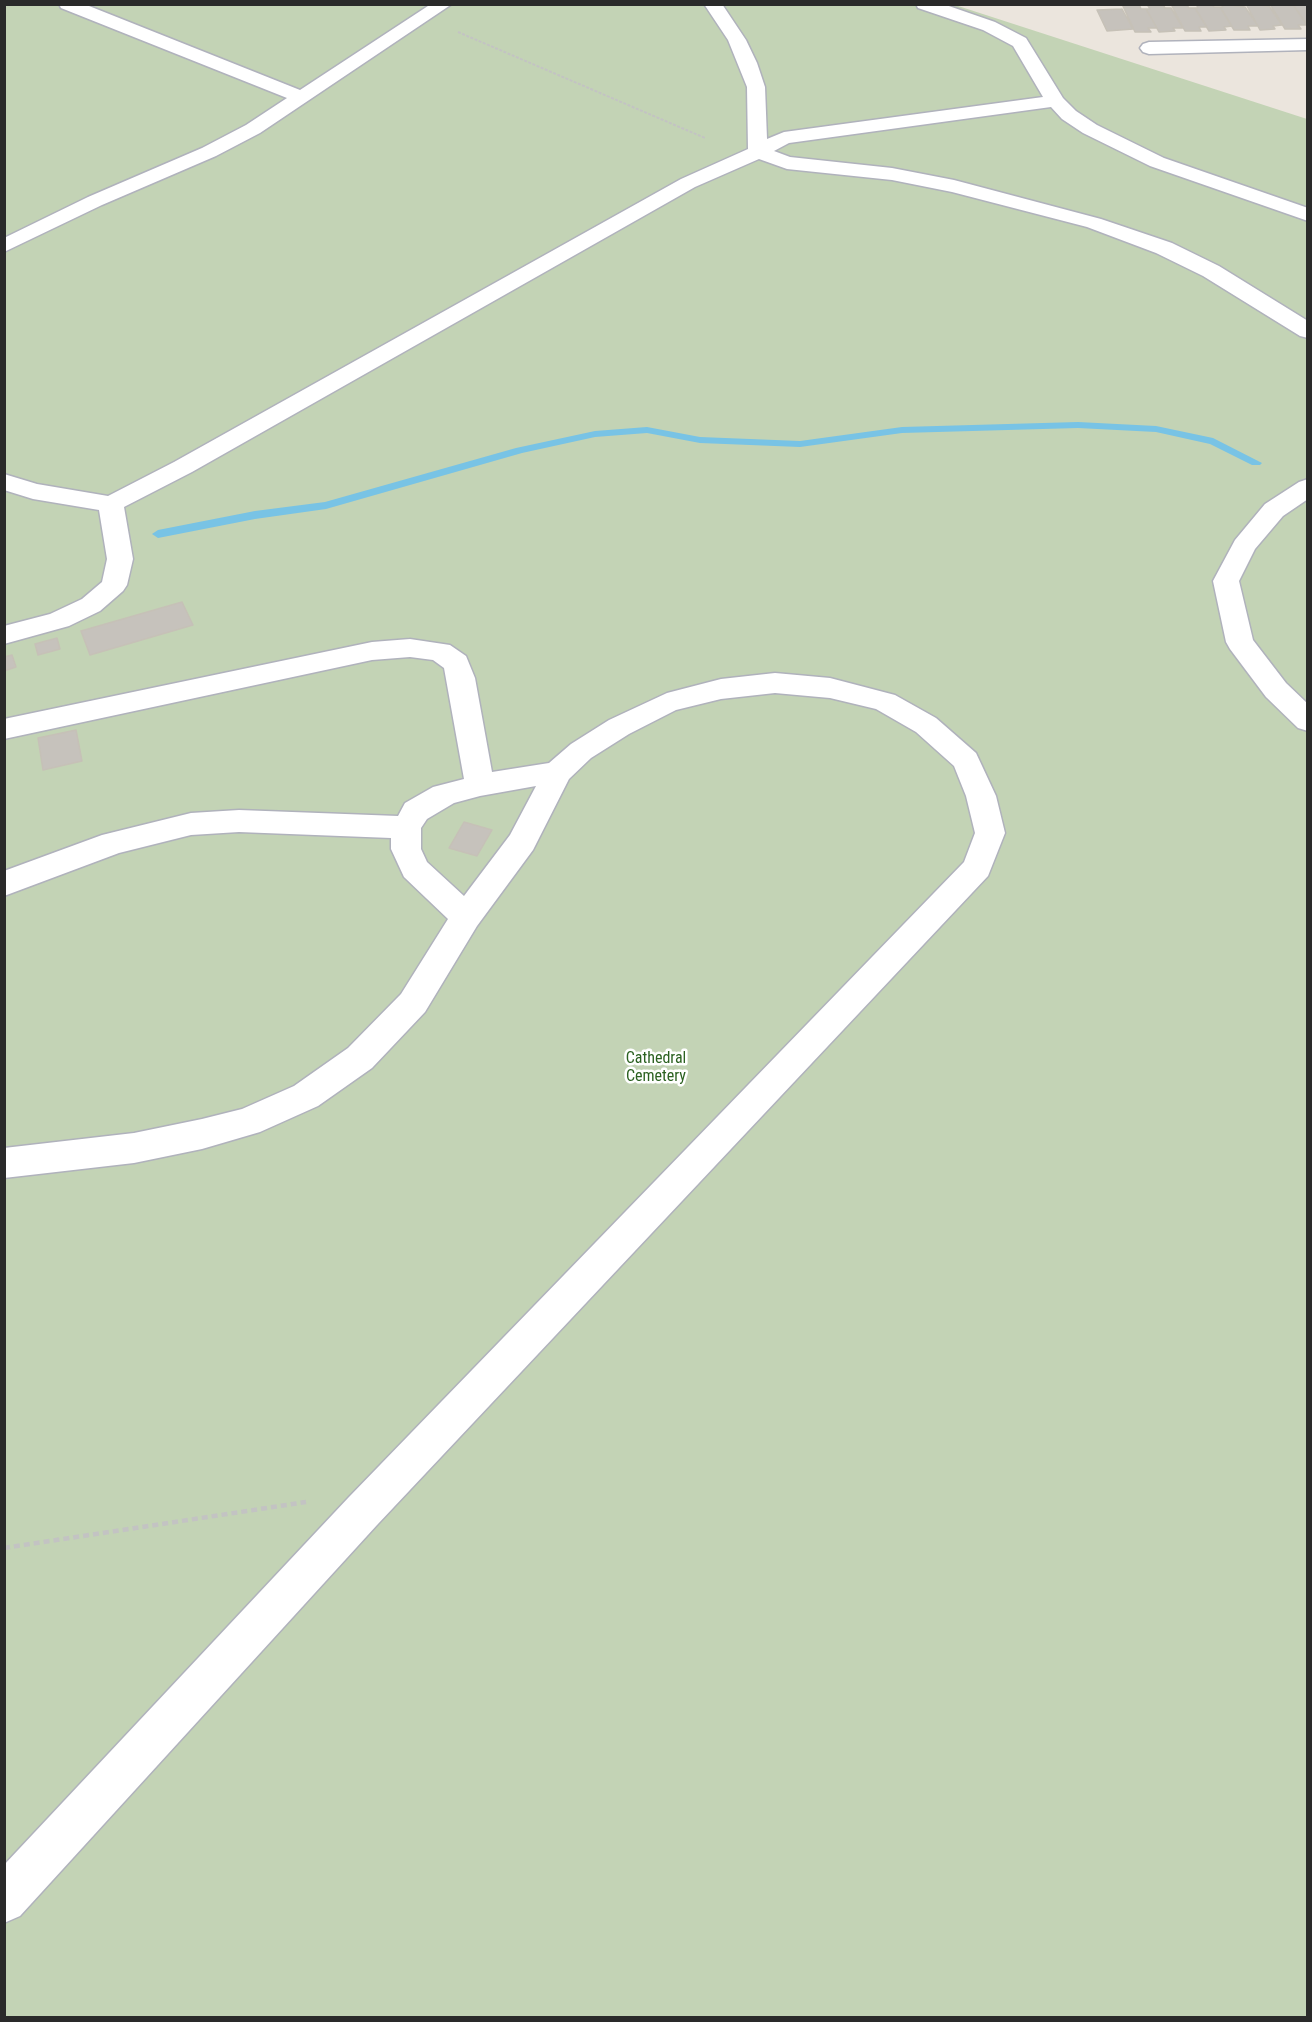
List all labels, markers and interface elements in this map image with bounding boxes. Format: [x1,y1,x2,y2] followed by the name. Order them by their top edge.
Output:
[626,1049,686,1087] park label: Cathedral Cemetery

